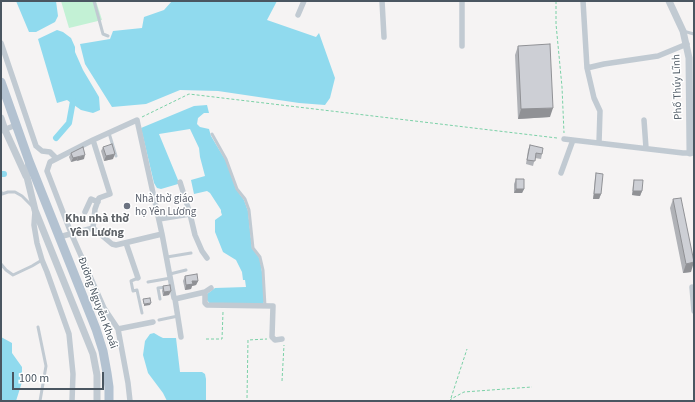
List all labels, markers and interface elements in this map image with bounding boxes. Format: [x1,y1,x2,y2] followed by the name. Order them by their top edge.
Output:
[670,54,686,120] street label: Phố Thúy Lĩnh
[135,193,196,219] place label: Nhà thờ giáo họ Yên Lương
[122,201,132,211] marker: Nhà thờ giáo họ Yên Lương
[65,212,129,240] district label: Khu nhà thờ Yên Lương
[74,255,120,351] street label: Đường Nguyễn Khoái
[14,364,106,390] scale bar
[19,370,49,387] text: 100 m

